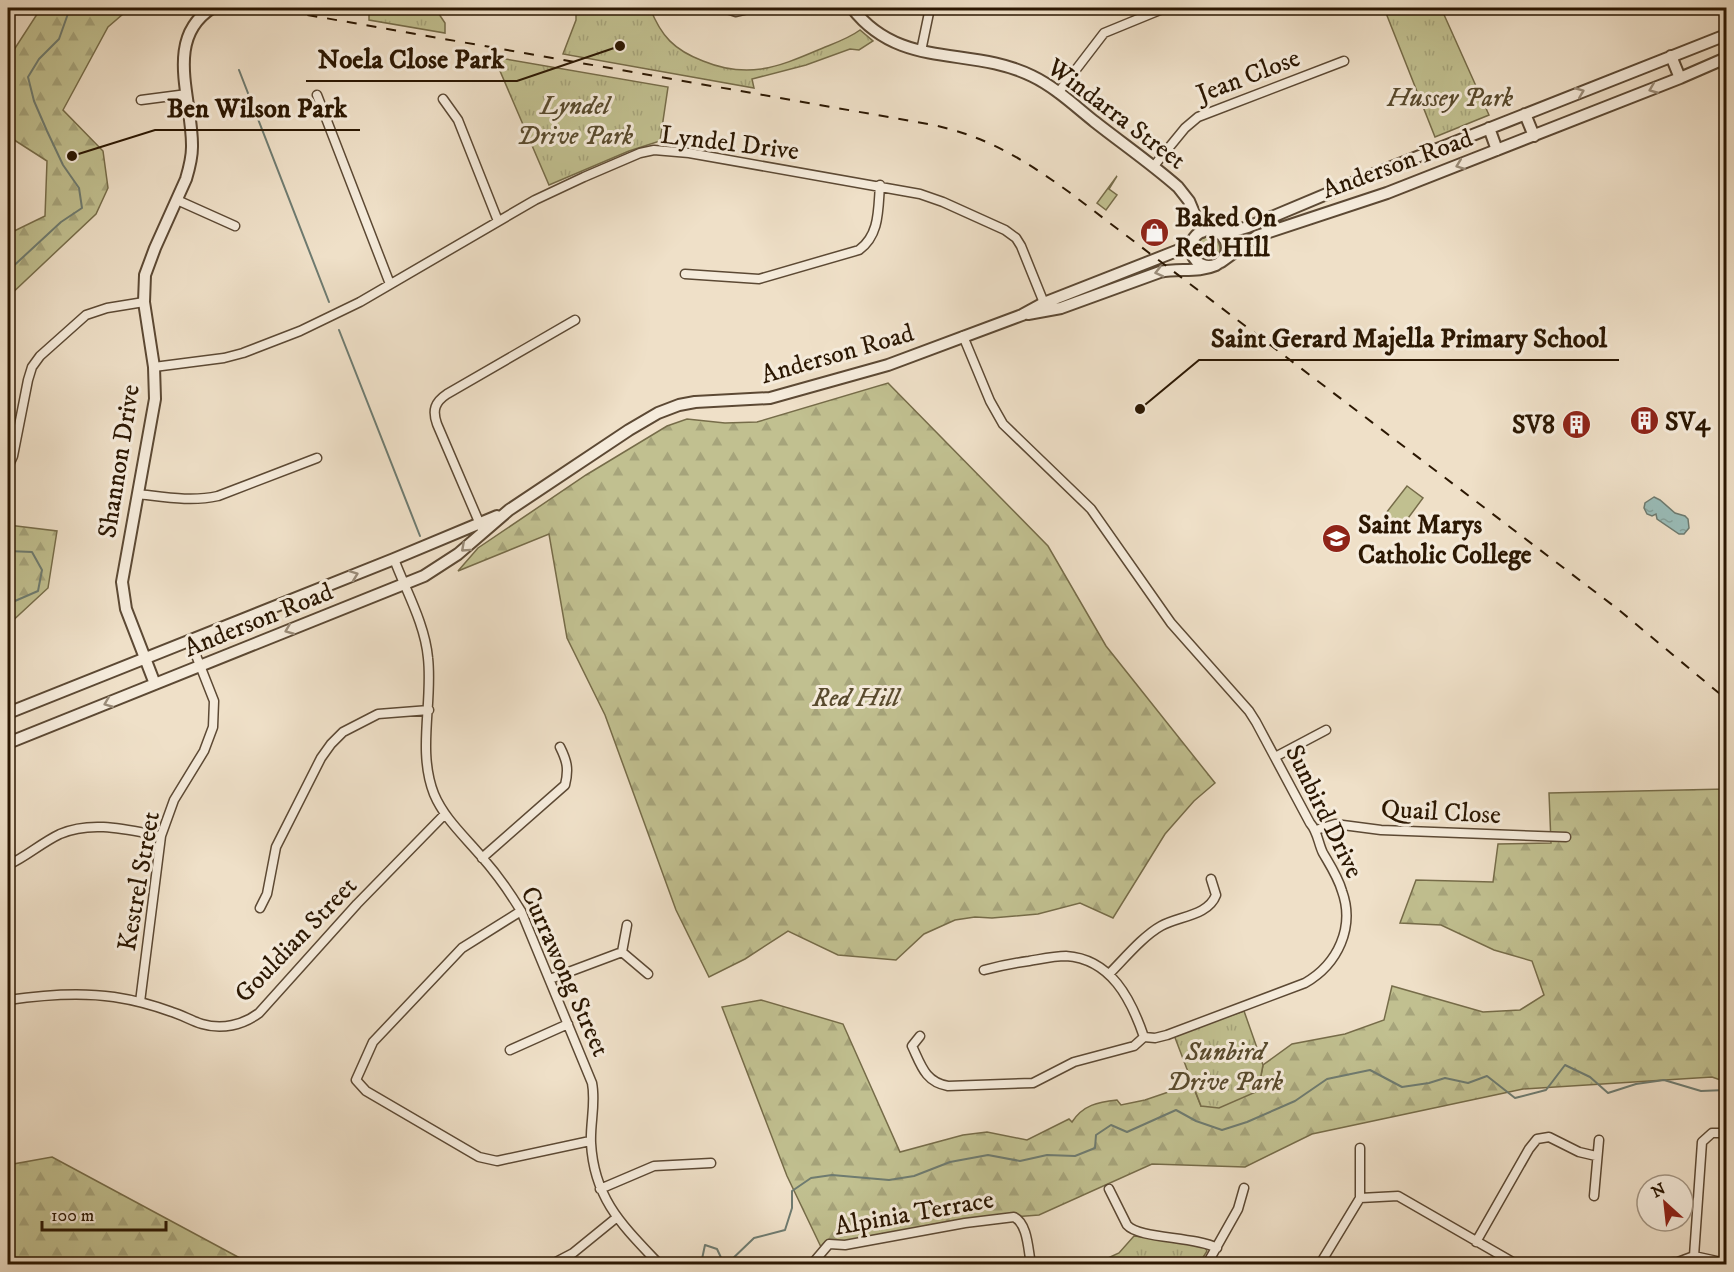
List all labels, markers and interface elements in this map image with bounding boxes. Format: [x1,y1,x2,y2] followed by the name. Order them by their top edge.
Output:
[306,36,517,81] callout: Noela Close Park
[1190,42,1305,112] street label: Jean Close
[318,43,505,77] text: Noela Close Park
[1039,51,1192,177] street label: Windarra Street
[1386,82,1513,115] park label: Hussey Park
[1648,82,1659,94] one-way arrow
[155,85,360,130] callout: Ben Wilson Park
[1573,87,1584,99] one-way arrow
[517,90,633,153] park label: Lyndel Drive Park
[167,92,348,126] text: Ben Wilson Park
[659,119,801,168] street label: Lyndel Drive
[1318,122,1477,207] street label: Anderson Road
[1455,157,1465,170] one-way arrow
[1175,202,1277,265] place label: Baked On Red HIll
[1138,216,1170,248] shop icon: Baked On Red HIll
[1154,265,1164,278] one-way arrow
[1199,315,1619,360] callout: Saint Gerard Majella Primary School
[757,317,918,392] street label: Anderson Road
[1211,322,1608,356] text: Saint Gerard Majella Primary School
[91,382,148,540] street label: Shannon Drive
[1628,405,1660,437] building icon: SV4
[1665,406,1711,439] place label: SV4
[1560,408,1592,440] building icon: SV8
[1512,409,1555,442] place label: SV8
[1358,509,1532,572] place label: Saint Marys Catholic College
[1321,523,1353,555] school or university icon: Saint Marys Catholic College
[461,541,472,552] one-way arrow
[348,570,359,582] one-way arrow
[179,576,338,665] street label: Anderson Road
[284,623,295,635] one-way arrow
[812,682,903,715] park label: Red Hill
[103,695,114,708] one-way arrow
[1277,739,1370,884] street label: Sunbird Drive
[1380,793,1502,832] street label: Quail Close
[111,809,168,954] street label: Kestrel Street
[228,870,364,1010] street label: Gouldian Street
[512,881,617,1062] street label: Currawong Street
[1167,1036,1283,1099] park label: Sunbird Drive Park
[1635,1173,1695,1233] north arrow
[1648,1179,1669,1202] text: N
[832,1183,997,1244] street label: Alpinia Terrace
[42,1194,166,1232] scale bar
[51,1205,94,1227] text: 100 m

